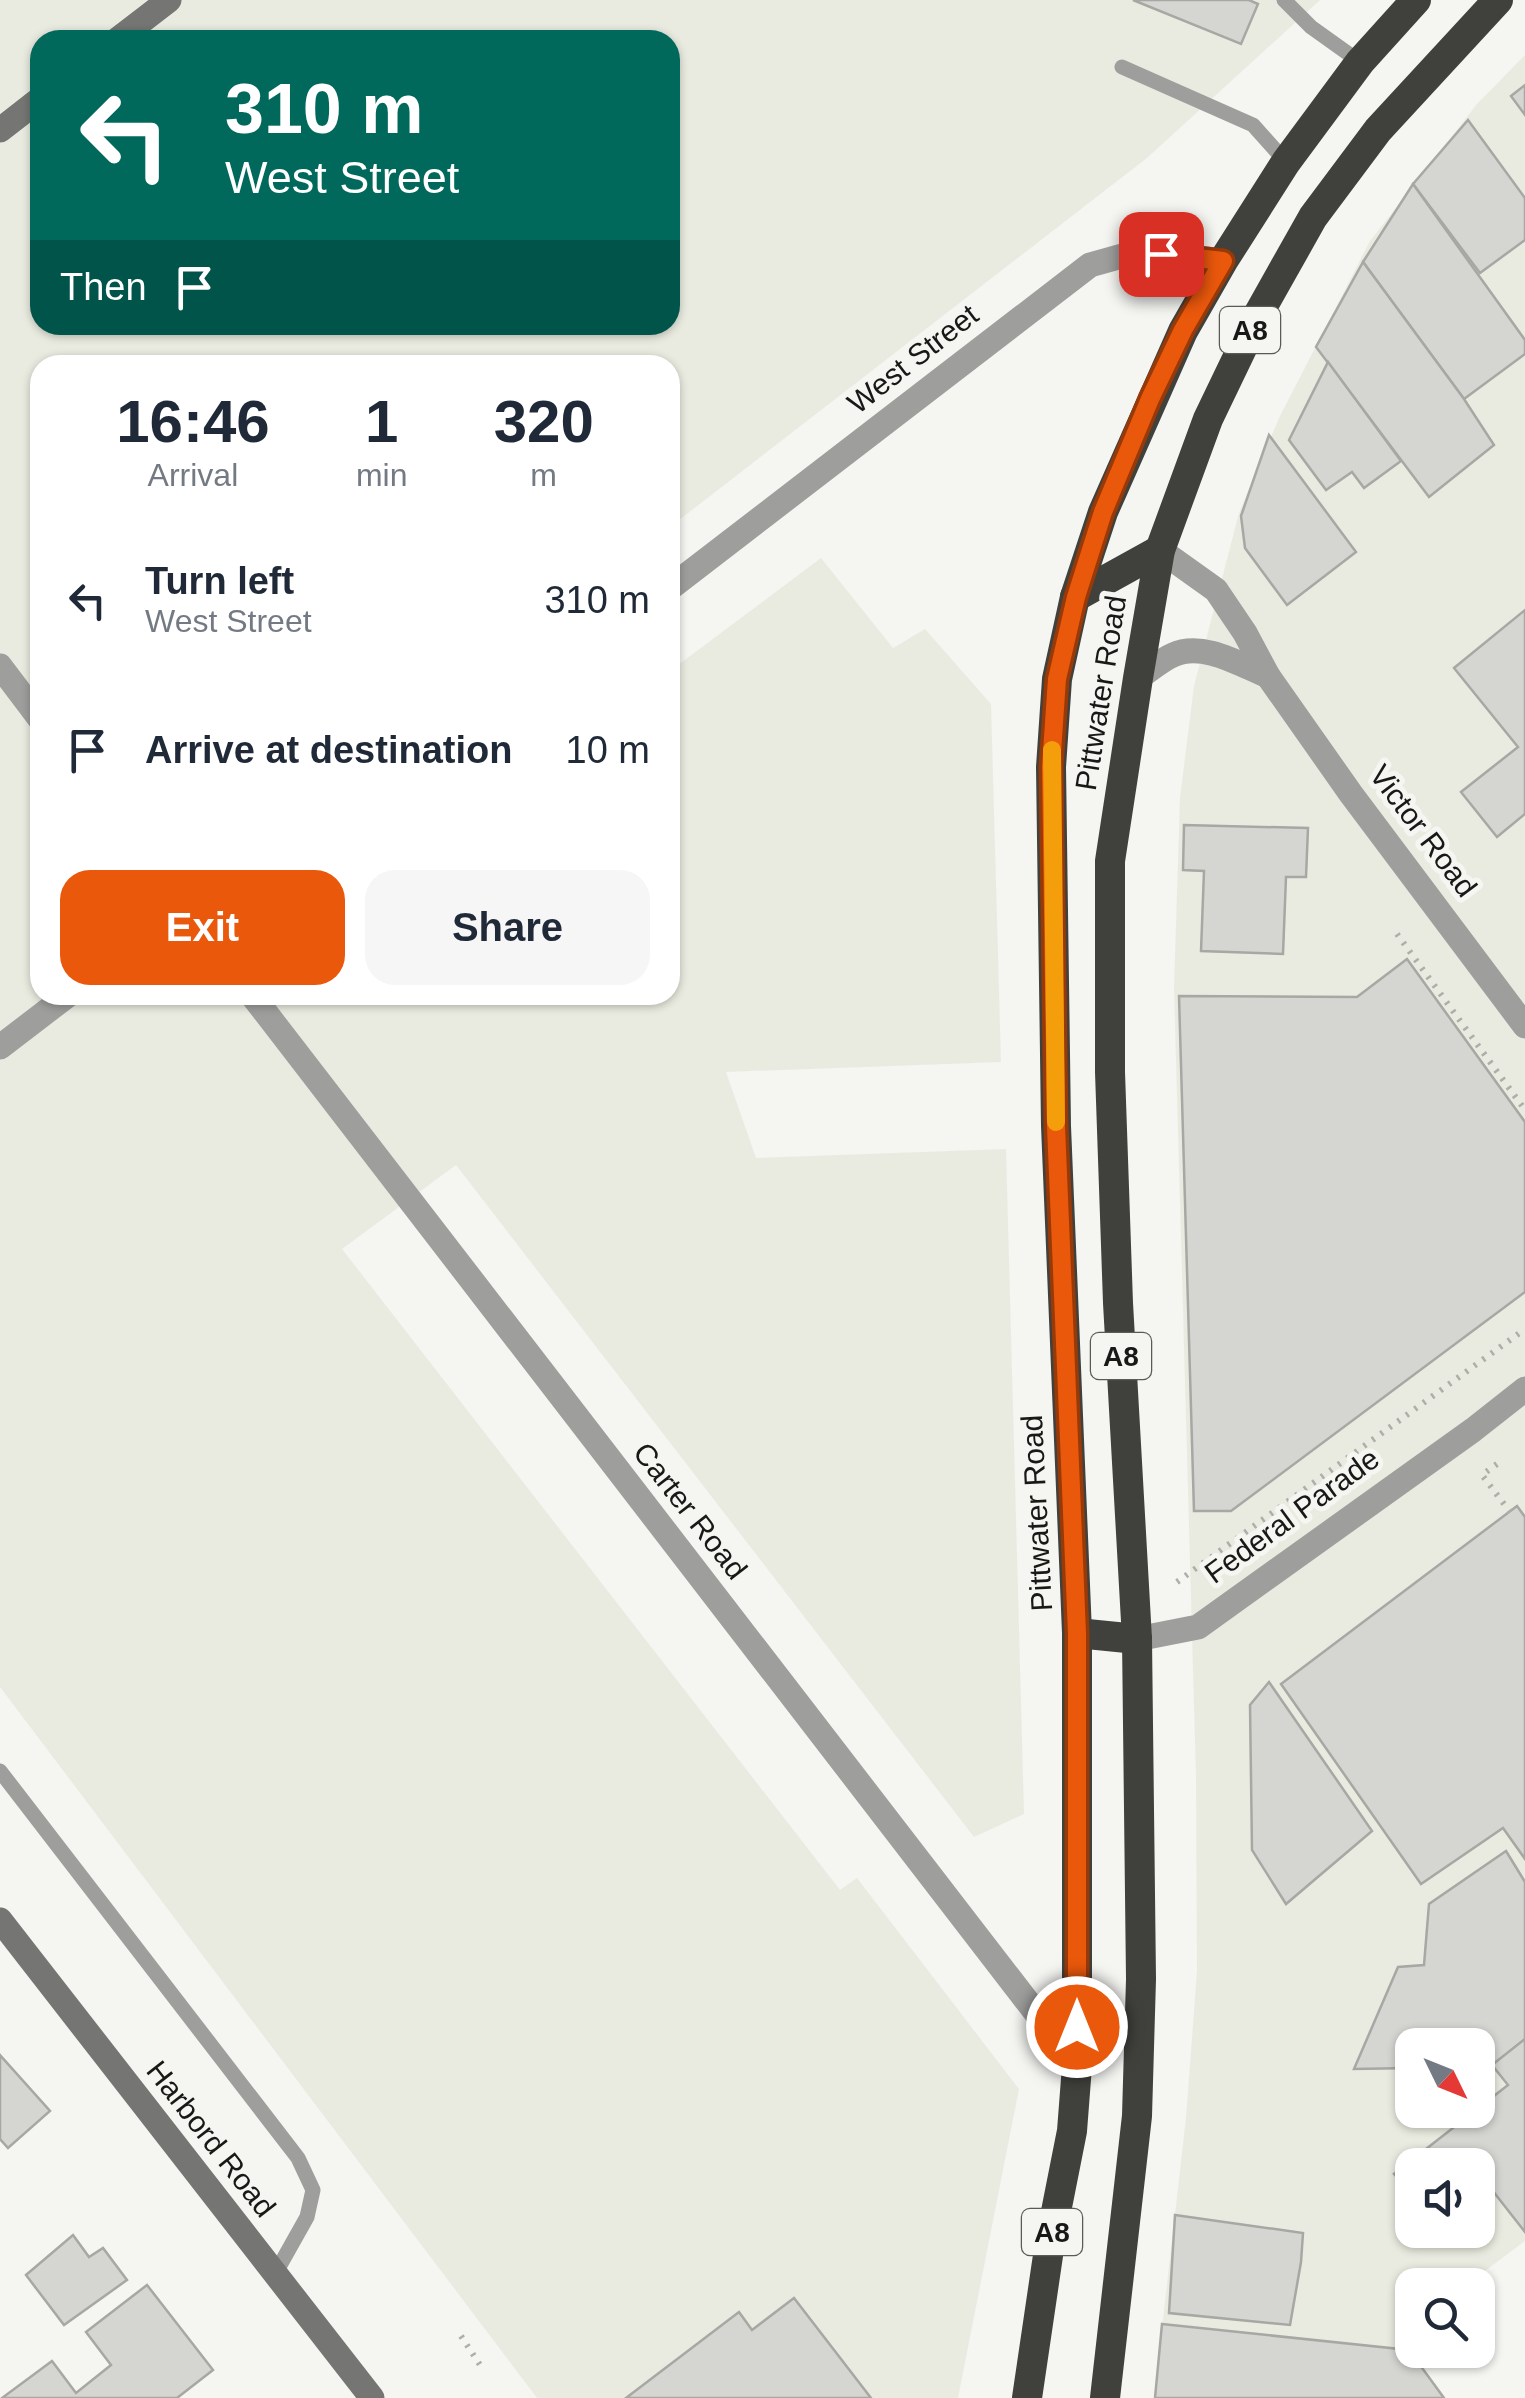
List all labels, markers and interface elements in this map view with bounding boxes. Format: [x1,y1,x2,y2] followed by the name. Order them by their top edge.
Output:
[60,70,190,200] icon: left
[225,70,423,148] text: 310 m
[225,152,459,203] text: West Street
[1119,212,1204,297] pin
[1134,227,1189,282] icon: arrive
[167,260,222,315] icon: arrive
[60,266,147,308] text: Then
[841,297,985,420] street label: West Street
[1220,307,1280,353] road number: A8
[116,388,270,455] text: 16:46
[365,388,398,455] text: 1
[494,388,594,455] text: 320
[148,457,238,493] text: Arrival
[356,457,407,493] text: min
[530,457,557,493] text: m
[145,560,294,602] text: Turn left
[60,573,115,628] icon: left
[544,579,650,621] text: 310 m
[1069,593,1132,793] street label: Pittwater Road
[145,603,312,639] text: West Street
[60,723,115,778] icon: arrive
[145,729,512,771] text: Arrive at destination
[566,729,650,771] text: 10 m
[1363,758,1484,903] street label: Victor Road
[60,870,345,985] button: Exit
[365,870,650,985] button: Share
[1091,1333,1151,1379] road number: A8
[1015,1414,1058,1612] street label: Pittwater Road
[627,1436,754,1585] street label: Carter Road
[1198,1441,1385,1590] street label: Federal Parade
[1025,1975,1129,2079] position arrow
[1395,2028,1495,2128] north arrow
[1395,2028,1495,2368] map controls
[140,2054,282,2223] street label: Harbord Road
[1395,2148,1495,2248] button: sound
[1022,2209,1082,2255] road number: A8
[1395,2268,1495,2368] button: search

